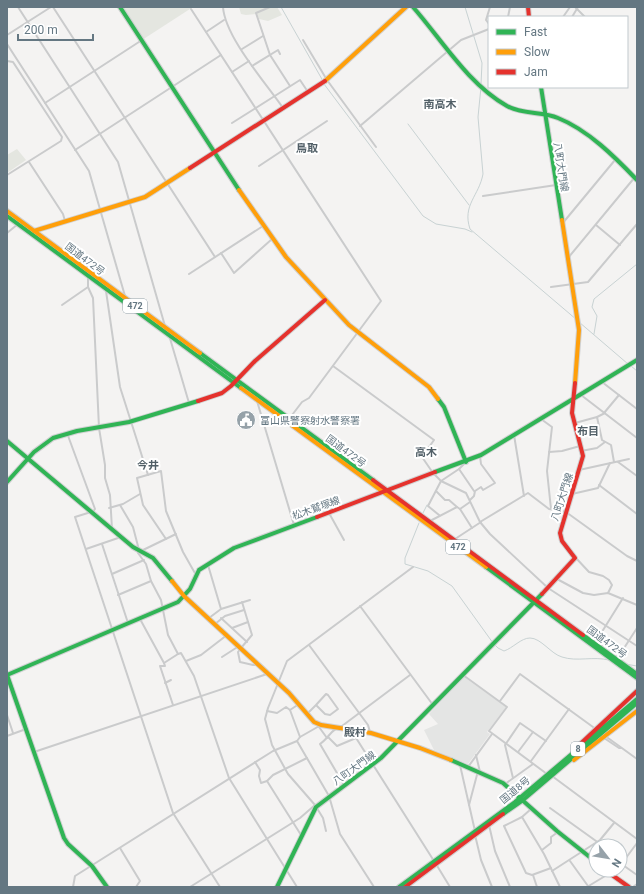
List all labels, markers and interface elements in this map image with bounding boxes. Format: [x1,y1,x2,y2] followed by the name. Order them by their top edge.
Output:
[18,16,93,42] scale bar
[488,16,628,88] legend
[24,23,58,37] text: 200 m
[524,25,547,39] text: Fast
[524,45,550,59] text: Slow
[524,65,548,79] text: Jam
[424,98,457,111] district label: 南高木
[552,141,570,193] street label: 八町大門線
[296,142,318,155] district label: 鳥取
[63,241,107,277] street label: 国道472号
[123,299,147,313] road number: 472
[235,409,257,431] public building icon: 富山県警察射水警察署
[260,415,360,426] place label: 富山県警察射水警察署
[577,425,599,438] district label: 布目
[324,433,368,469] street label: 国道472号
[415,446,437,459] district label: 高木
[137,459,159,472] district label: 今井
[549,472,575,522] street label: 八町大門線
[291,494,341,522] street label: 松木鷲塚線
[446,540,470,554] road number: 472
[585,624,629,660] street label: 国道472号
[344,726,366,739] district label: 殿村
[571,742,585,756] road number: 8
[331,749,377,787] street label: 八町大門線
[498,774,532,806] street label: 国道8号
[588,838,628,878] north arrow
[608,856,624,870] text: N

